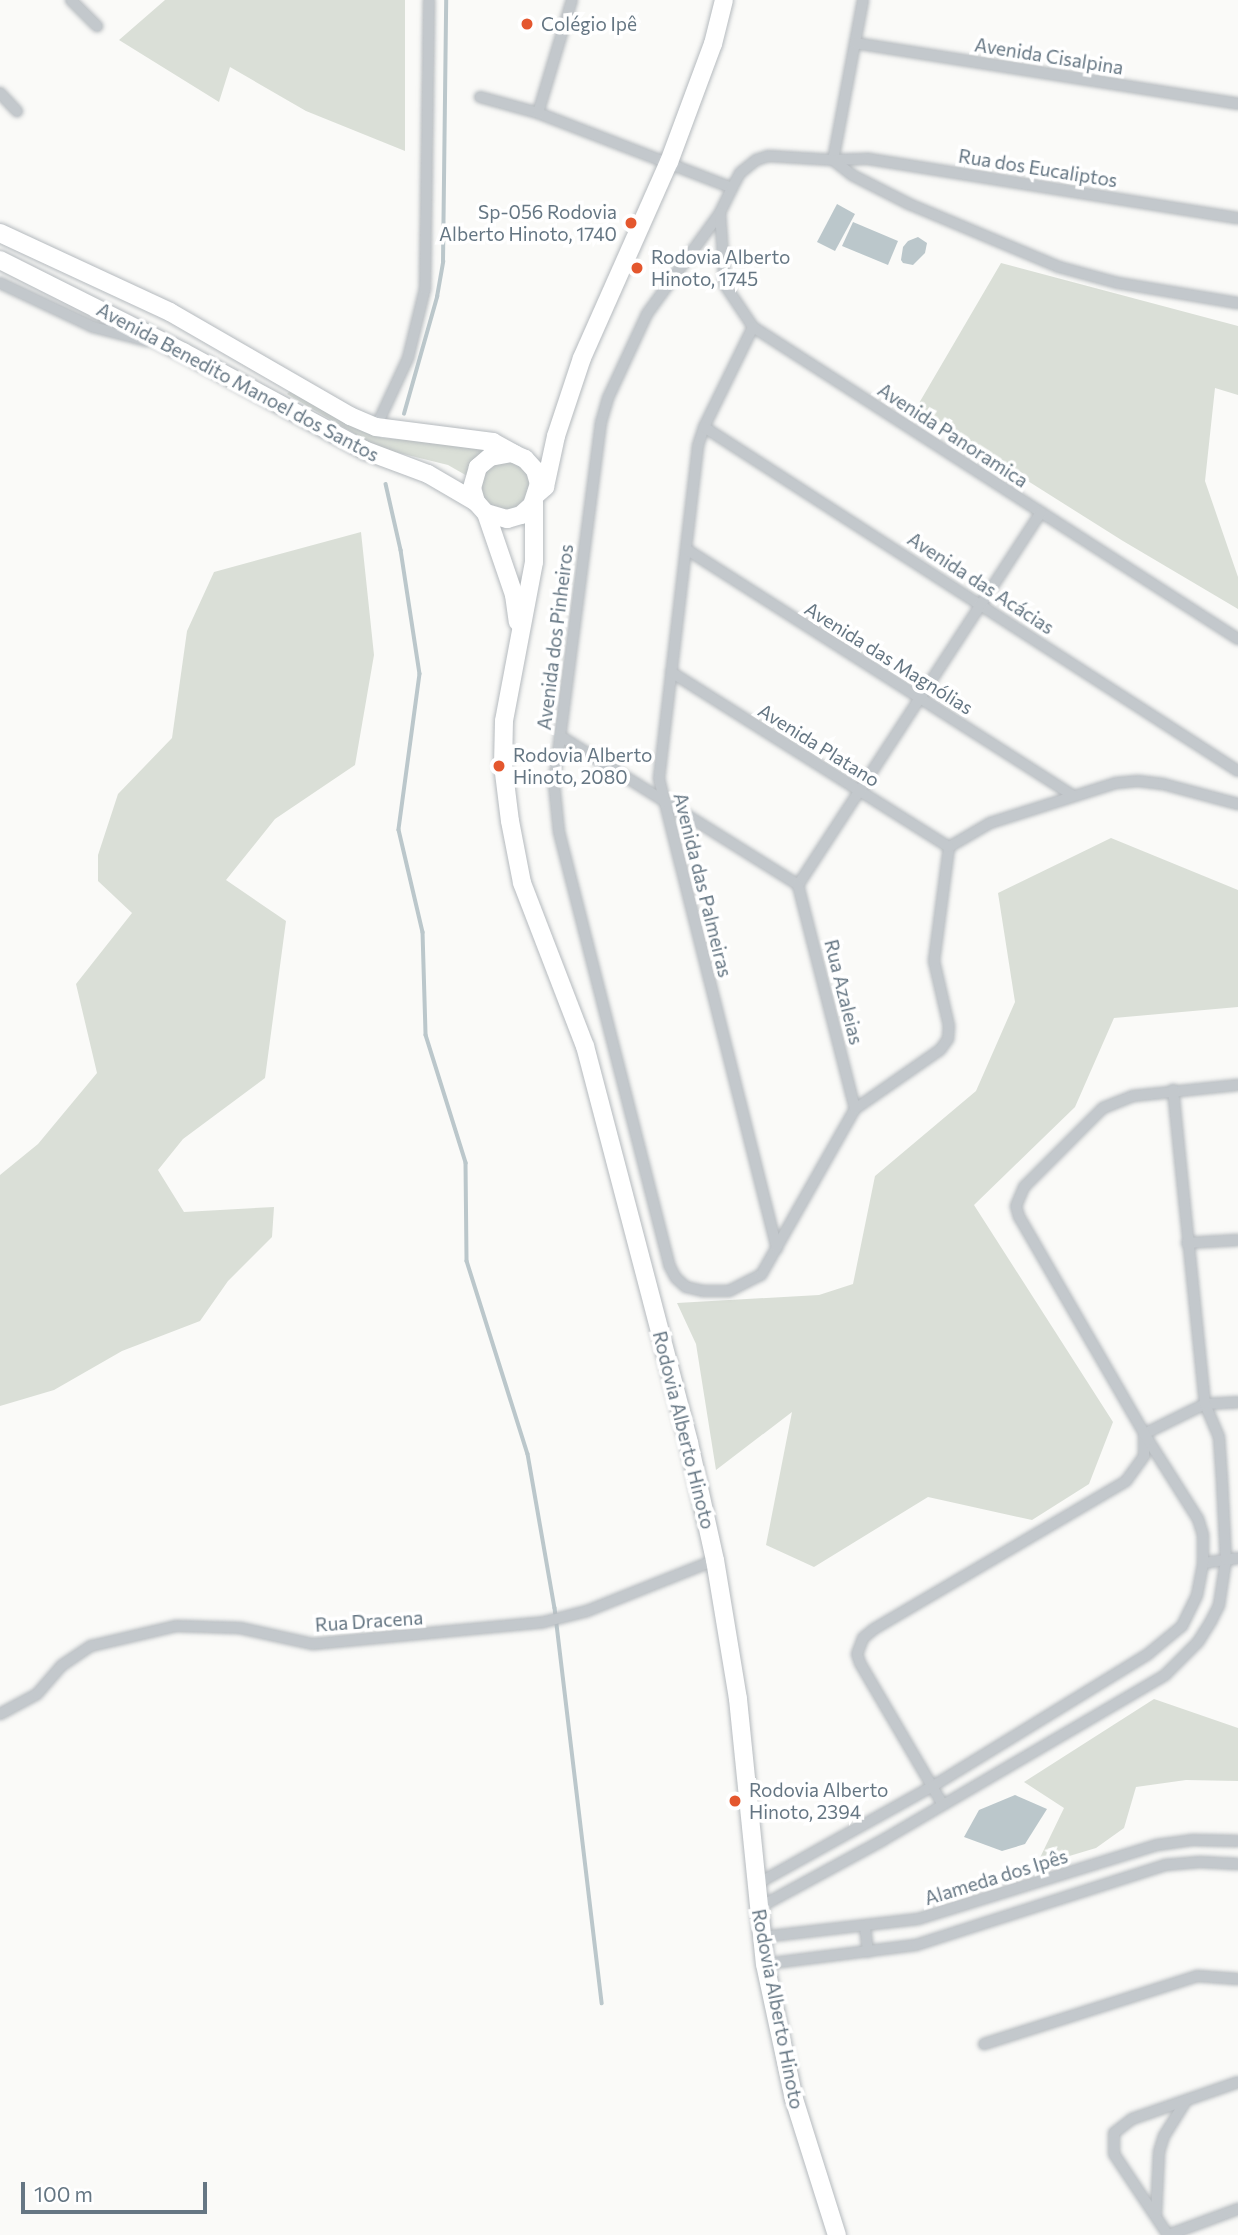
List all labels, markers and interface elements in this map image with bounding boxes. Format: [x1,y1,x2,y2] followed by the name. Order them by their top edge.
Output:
[541,13,637,35] place label: Colégio Ipê
[519,16,535,32] marker: Colégio Ipê
[973,33,1125,79] street label: Avenida Cisalpina
[957,144,1119,192] street label: Rua dos Eucaliptos
[439,201,617,245] place label: Sp-056 Rodovia Alberto Hinoto, 1740
[623,215,639,231] marker: Sp-056 Rodovia Alberto Hinoto, 1740
[651,246,790,290] place label: Rodovia Alberto Hinoto, 1745
[629,260,645,276] marker: Rodovia Alberto Hinoto, 1745
[93,298,383,466] street label: Avenida Benedito Manoel dos Santos
[874,378,1032,492] street label: Avenida Panoramica
[903,527,1059,639] street label: Avenida das Acácias
[532,543,578,731] street label: Avenida dos Pinheiros
[801,597,977,719] street label: Avenida das Magnólias
[754,699,884,791] street label: Avenida Platano
[513,744,652,788] place label: Rodovia Alberto Hinoto, 2080
[491,758,507,774] marker: Rodovia Alberto Hinoto, 2080
[669,790,737,980] street label: Avenida das Palmeiras
[820,937,868,1047] street label: Rua Azaleias
[648,1329,720,1531] street label: Rodovia Alberto Hinoto
[314,1606,424,1636] street label: Rua Dracena
[749,1779,888,1823] place label: Rodovia Alberto Hinoto, 2394
[727,1793,743,1809] marker: Rodovia Alberto Hinoto, 2394
[922,1844,1070,1910] street label: Alameda dos Ipês
[747,1907,809,2111] street label: Rodovia Alberto Hinoto
[24,2168,210,2212] scale bar
[34,2181,93,2206] text: 100 m

